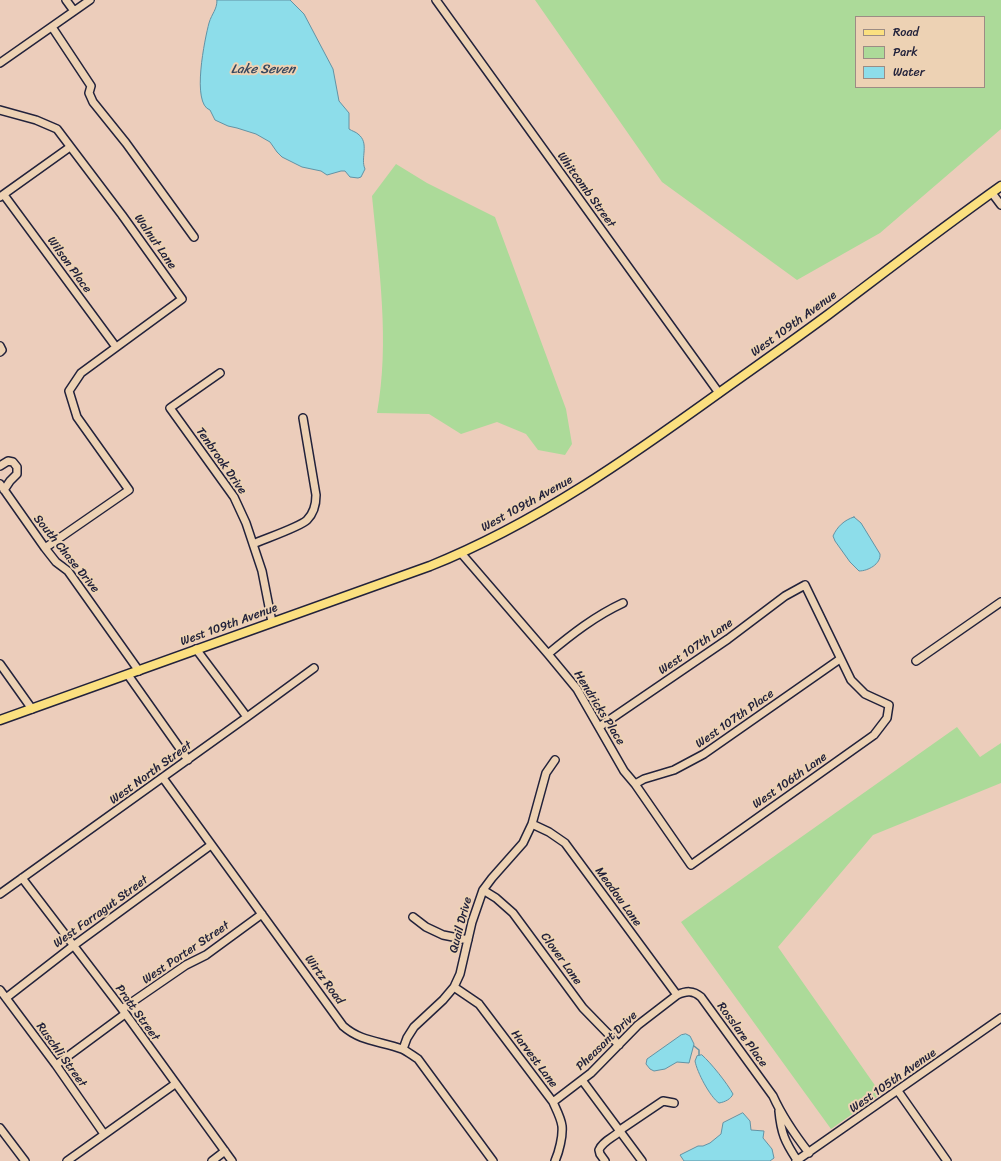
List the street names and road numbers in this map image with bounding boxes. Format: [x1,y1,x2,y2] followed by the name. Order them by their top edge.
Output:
[554,149,618,231] street label: Whitcomb Street
[131,212,179,272] street label: Walnut Lane
[44,234,94,296] street label: Wilson Place
[748,288,840,360] street label: West 109th Avenue
[193,425,249,497] street label: Tenbrook Drive
[479,473,575,535] street label: West 109th Avenue
[30,512,102,596] street label: South Chase Drive
[178,601,280,649] street label: West 109th Avenue
[656,616,736,678] street label: West 107th Lane
[570,668,628,748] street label: Hendricks Place
[693,687,777,751] street label: West 107th Place
[107,738,195,808] street label: West North Street
[750,750,830,812] street label: West 106th Lane
[592,865,644,929] street label: Meadow Lane
[51,873,151,951] street label: West Farragut Street
[447,895,475,955] street label: Quail Drive
[140,919,232,987] street label: West Porter Street
[537,930,585,988] street label: Clover Lane
[301,953,347,1007] street label: Wirtz Road
[112,982,162,1044] street label: Pratt Street
[714,1000,770,1070] street label: Rosslare Place
[573,1008,641,1074] street label: Pheasant Drive
[33,1020,89,1090] street label: Ruschli Street
[508,1027,560,1091] street label: Harvest Lane
[847,1046,939,1116] street label: West 105th Avenue

